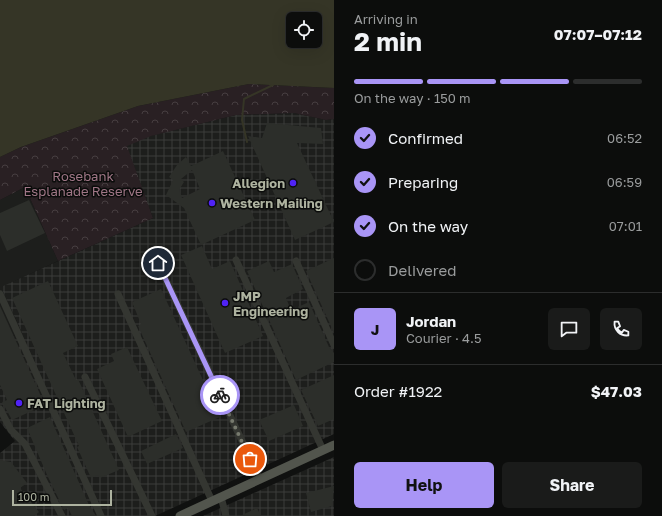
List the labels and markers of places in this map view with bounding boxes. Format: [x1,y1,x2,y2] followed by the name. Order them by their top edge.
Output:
[232,175,285,191] place label: Allegion
[288,178,298,188] marker: Allegion
[220,195,323,211] place label: Western Mailing
[207,198,217,208] marker: Western Mailing
[141,246,175,280] pin
[233,288,308,319] place label: JMP Engineering
[220,298,230,308] marker: JMP Engineering
[27,395,106,411] place label: FAT Lighting
[14,398,24,408] marker: FAT Lighting
[233,442,267,476] pin

